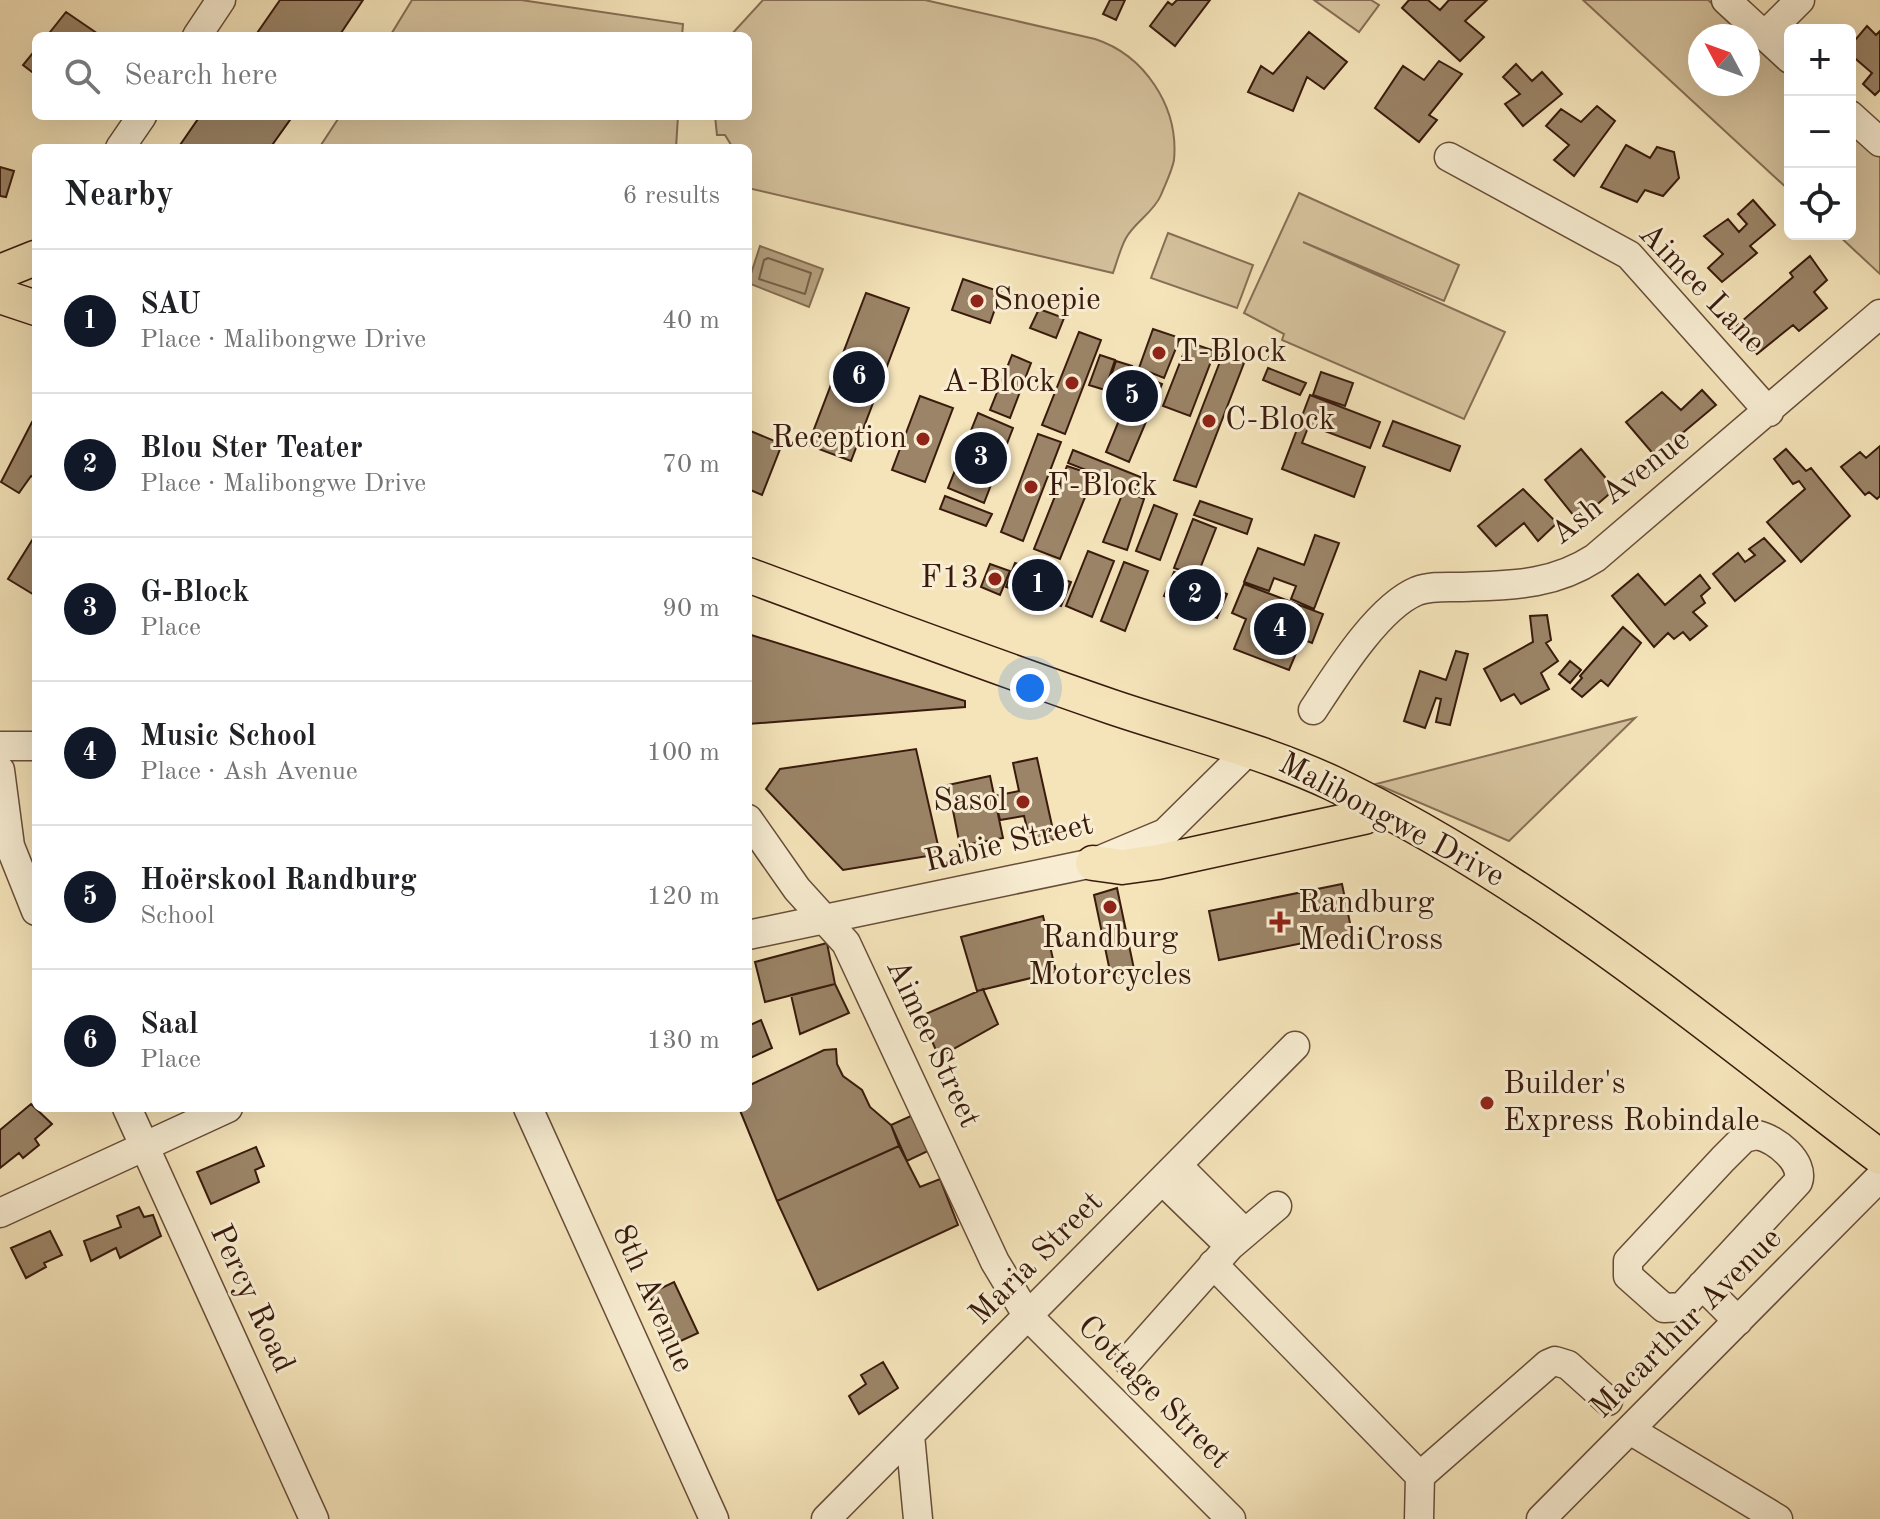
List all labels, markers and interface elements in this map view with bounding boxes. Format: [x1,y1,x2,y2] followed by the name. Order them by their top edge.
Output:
[1688,24,1760,96] north arrow
[1784,24,1856,240] map controls
[1784,24,1856,96] button: +
[32,32,752,120] search box
[60,54,104,98] icon: search
[124,61,278,91] text: Search here
[1784,96,1856,168] button: −
[1784,168,1856,240] button: locate
[64,179,174,213] text: Nearby
[622,183,720,209] text: 6 results
[1632,218,1770,360] street label: Aimee Lane
[993,285,1101,317] place label: Snoepie
[140,290,201,320] text: SAU
[968,292,986,310] marker: Snoepie
[82,308,98,334] text: 1
[662,308,720,334] text: 40 m
[140,327,426,353] text: Place · Malibongwe Drive
[1175,337,1287,369] place label: T-Block
[1150,344,1168,362] marker: T-Block
[833,347,885,407] pin: 6
[1106,366,1158,426] pin: 5
[943,367,1056,399] place label: A-Block
[1063,374,1081,392] marker: A-Block
[1225,405,1335,437] place label: C-Block
[1200,412,1218,430] marker: C-Block
[771,423,907,455] place label: Reception
[1546,424,1696,552] street label: Ash Avenue
[955,428,1007,488] pin: 3
[914,430,932,448] marker: Reception
[140,434,363,464] text: Blou Ster Teater
[82,452,98,478] text: 2
[662,452,720,478] text: 70 m
[140,471,426,497] text: Place · Malibongwe Drive
[1047,471,1158,503] place label: F-Block
[1022,478,1040,496] marker: F-Block
[1012,555,1064,615] pin: 1
[920,563,979,595] place label: F13
[1169,565,1221,625] pin: 2
[986,570,1004,588] marker: F13
[140,578,249,608] text: G-Block
[82,596,98,622] text: 3
[662,596,720,622] text: 90 m
[1254,599,1306,659] pin: 4
[140,615,201,641] text: Place
[1010,668,1050,708] your location
[140,722,316,752] text: Music School
[82,740,98,766] text: 4
[647,740,720,766] text: 100 m
[1273,748,1509,894] street label: Malibongwe Drive
[140,759,358,785] text: Place · Ash Avenue
[933,786,1007,818] place label: Sasol
[1014,793,1032,811] marker: Sasol
[921,809,1097,879] street label: Rabie Street
[140,866,417,896] text: Hoërskool Randburg
[82,884,98,910] text: 5
[647,884,720,910] text: 120 m
[1298,888,1443,957] place label: Randburg MediCross
[1101,898,1119,916] marker: Randburg Motorcycles
[140,903,214,929] text: School
[1269,911,1291,933] marker: Randburg MediCross
[1028,923,1192,992] place label: Randburg Motorcycles
[879,955,985,1133] street label: Aimee Street
[140,1010,198,1040] text: Saal
[82,1028,98,1054] text: 6
[647,1028,720,1054] text: 130 m
[140,1047,201,1073] text: Place
[1503,1069,1760,1138] place label: Builder's Express Robindale
[1478,1094,1496,1112] marker: Builder's Express Robindale
[964,1186,1110,1332] street label: Maria Street
[203,1220,299,1378] street label: Percy Road
[605,1220,699,1378] street label: 8th Avenue
[1586,1223,1788,1425] street label: Macarthur Avenue
[1071,1311,1235,1475] street label: Cottage Street

